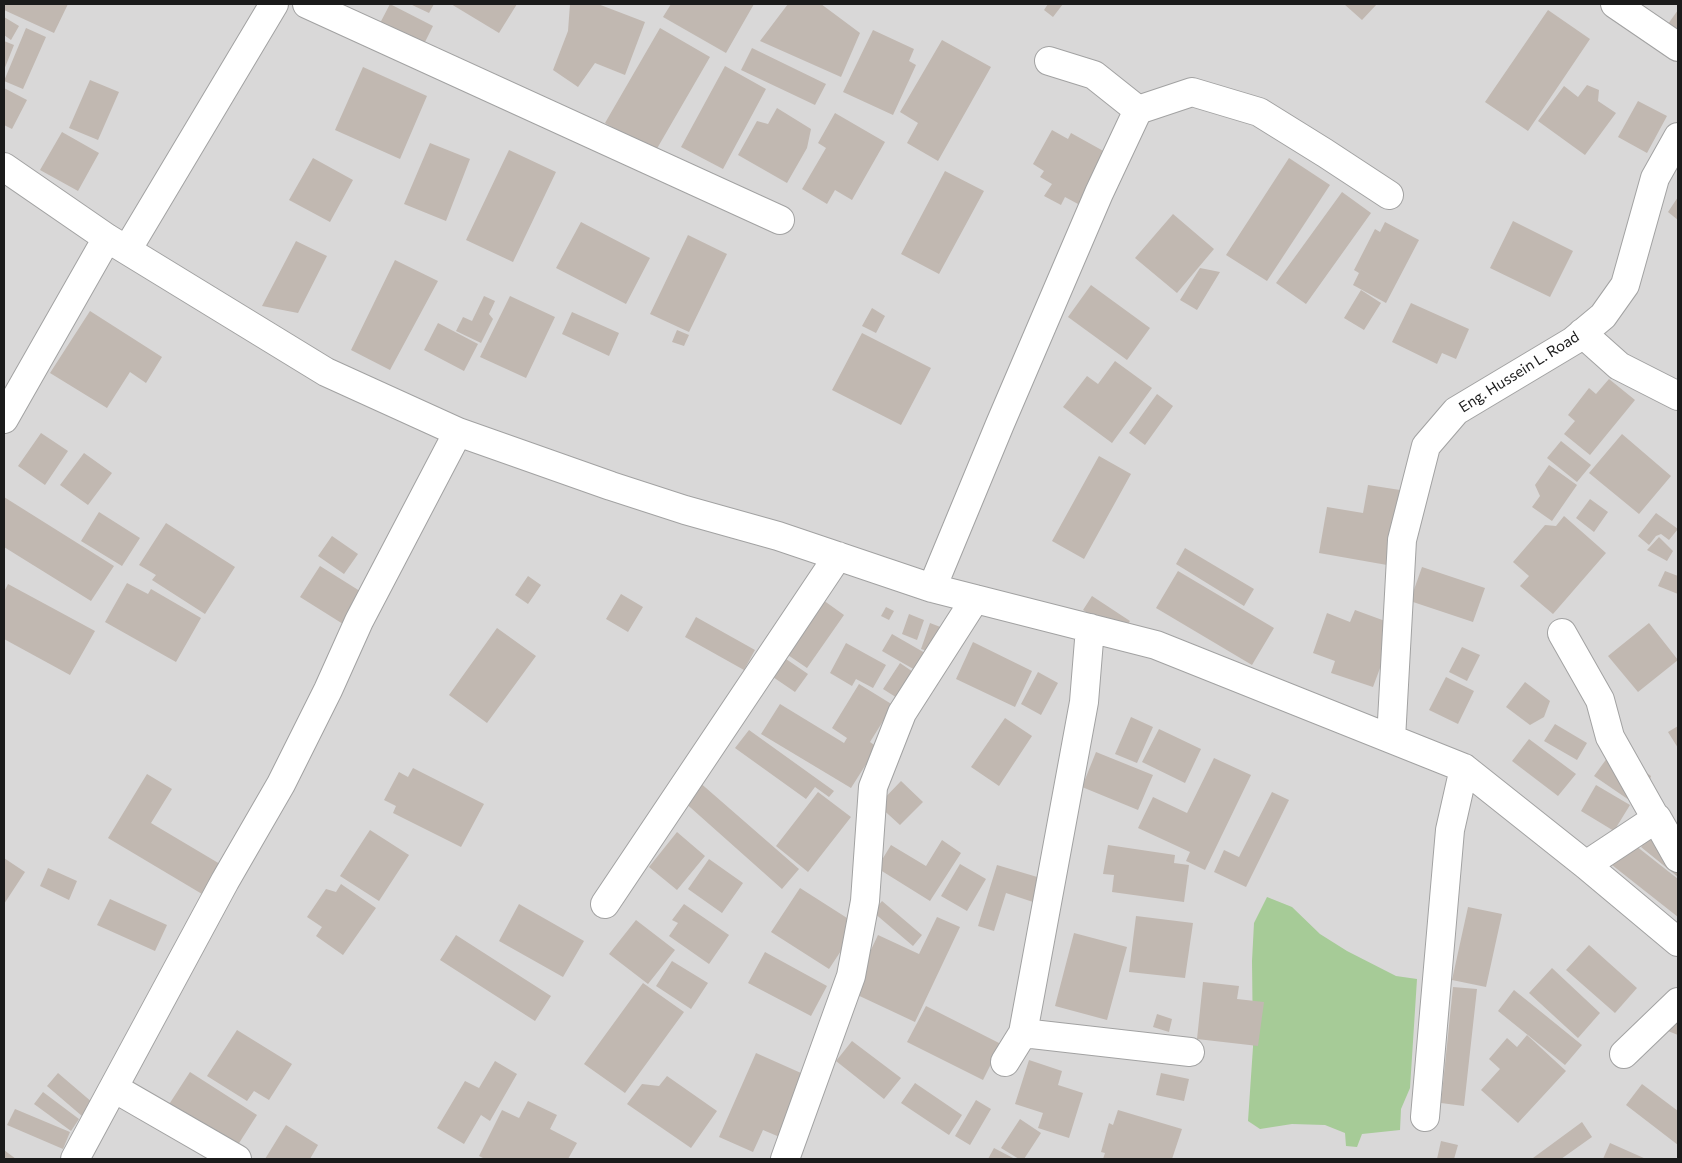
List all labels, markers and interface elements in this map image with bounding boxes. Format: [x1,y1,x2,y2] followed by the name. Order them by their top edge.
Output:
[1455,328,1583,416] street label: Eng. Hussein L. Road

